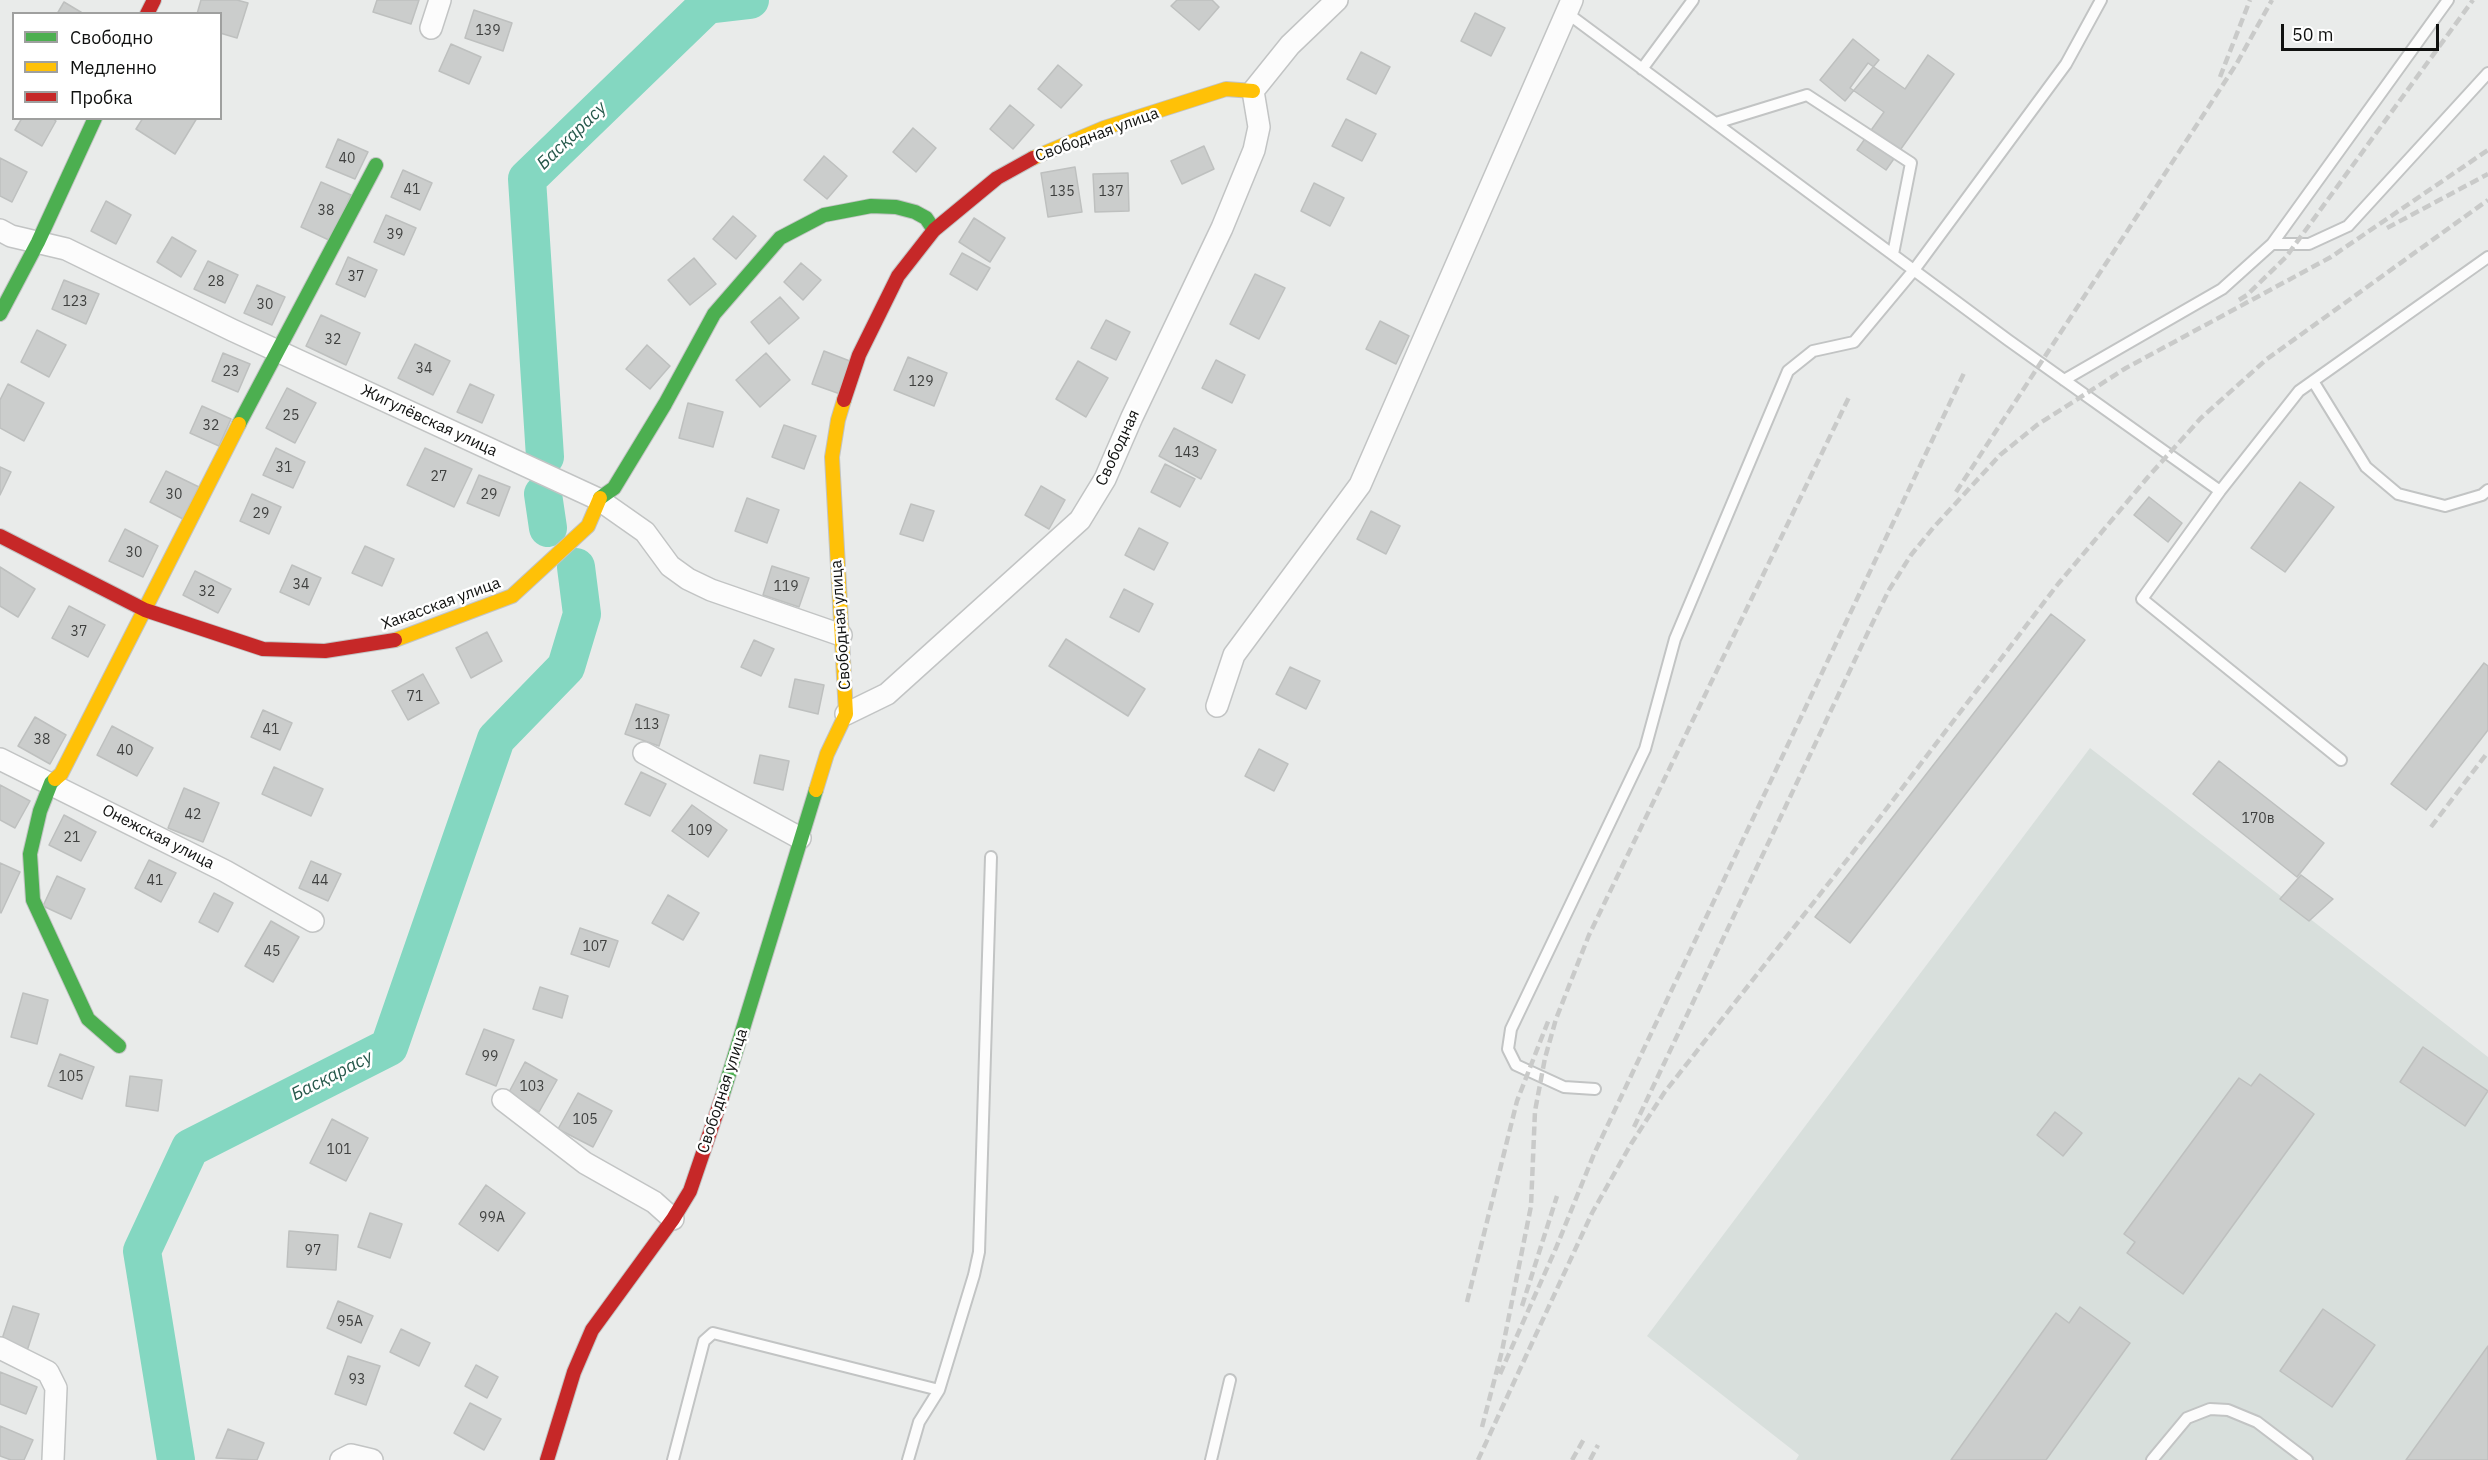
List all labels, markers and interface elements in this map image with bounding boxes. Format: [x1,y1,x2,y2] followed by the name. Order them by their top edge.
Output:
[12,12,222,120] legend
[2284,12,2442,50] scale bar
[475,23,501,39] house number: 139
[2292,23,2334,46] text: 50 m
[70,26,153,49] text: Свободно
[70,56,157,79] text: Медленно
[70,86,133,109] text: Пробка
[533,98,611,174] water label: Басқарасу
[1033,104,1161,166] street label: Свободная улица
[339,151,355,167] house number: 40
[404,182,420,198] house number: 41
[1049,184,1075,200] house number: 135
[1098,184,1124,200] house number: 137
[318,203,334,219] house number: 38
[387,227,403,243] house number: 39
[348,269,364,285] house number: 37
[208,274,224,290] house number: 28
[62,294,88,310] house number: 123
[257,297,273,313] house number: 30
[325,332,341,348] house number: 32
[416,361,432,377] house number: 34
[223,364,239,380] house number: 23
[908,374,934,390] house number: 129
[358,381,500,461] street label: Жигулёвская улица
[1092,407,1144,489] street label: Свободная
[283,408,299,424] house number: 25
[203,418,219,434] house number: 32
[1174,445,1200,461] house number: 143
[276,460,292,476] house number: 31
[431,469,447,485] house number: 27
[166,487,182,503] house number: 30
[481,487,497,503] house number: 29
[253,506,269,522] house number: 29
[126,545,142,561] house number: 30
[827,559,855,691] street label: Свободная улица
[379,574,503,634] street label: Хакасская улица
[293,577,309,593] house number: 34
[773,579,799,595] house number: 119
[199,584,215,600] house number: 32
[71,624,87,640] house number: 37
[407,689,423,705] house number: 71
[634,717,660,733] house number: 113
[263,722,279,738] house number: 41
[34,732,50,748] house number: 38
[117,743,133,759] house number: 40
[99,800,217,874] street label: Онежская улица
[185,807,201,823] house number: 42
[2241,811,2275,827] house number: 170в
[687,823,713,839] house number: 109
[64,830,80,846] house number: 21
[147,873,163,889] house number: 41
[312,873,328,889] house number: 44
[582,939,608,955] house number: 107
[264,944,280,960] house number: 45
[694,1026,752,1156] street label: Свободная улица
[288,1046,376,1106] water label: Басқарасу
[482,1049,498,1065] house number: 99
[58,1069,84,1085] house number: 105
[519,1079,545,1095] house number: 103
[572,1112,598,1128] house number: 105
[326,1142,352,1158] house number: 101
[479,1210,505,1226] house number: 99А
[305,1243,321,1259] house number: 97
[337,1314,363,1330] house number: 95А
[349,1372,365,1388] house number: 93

